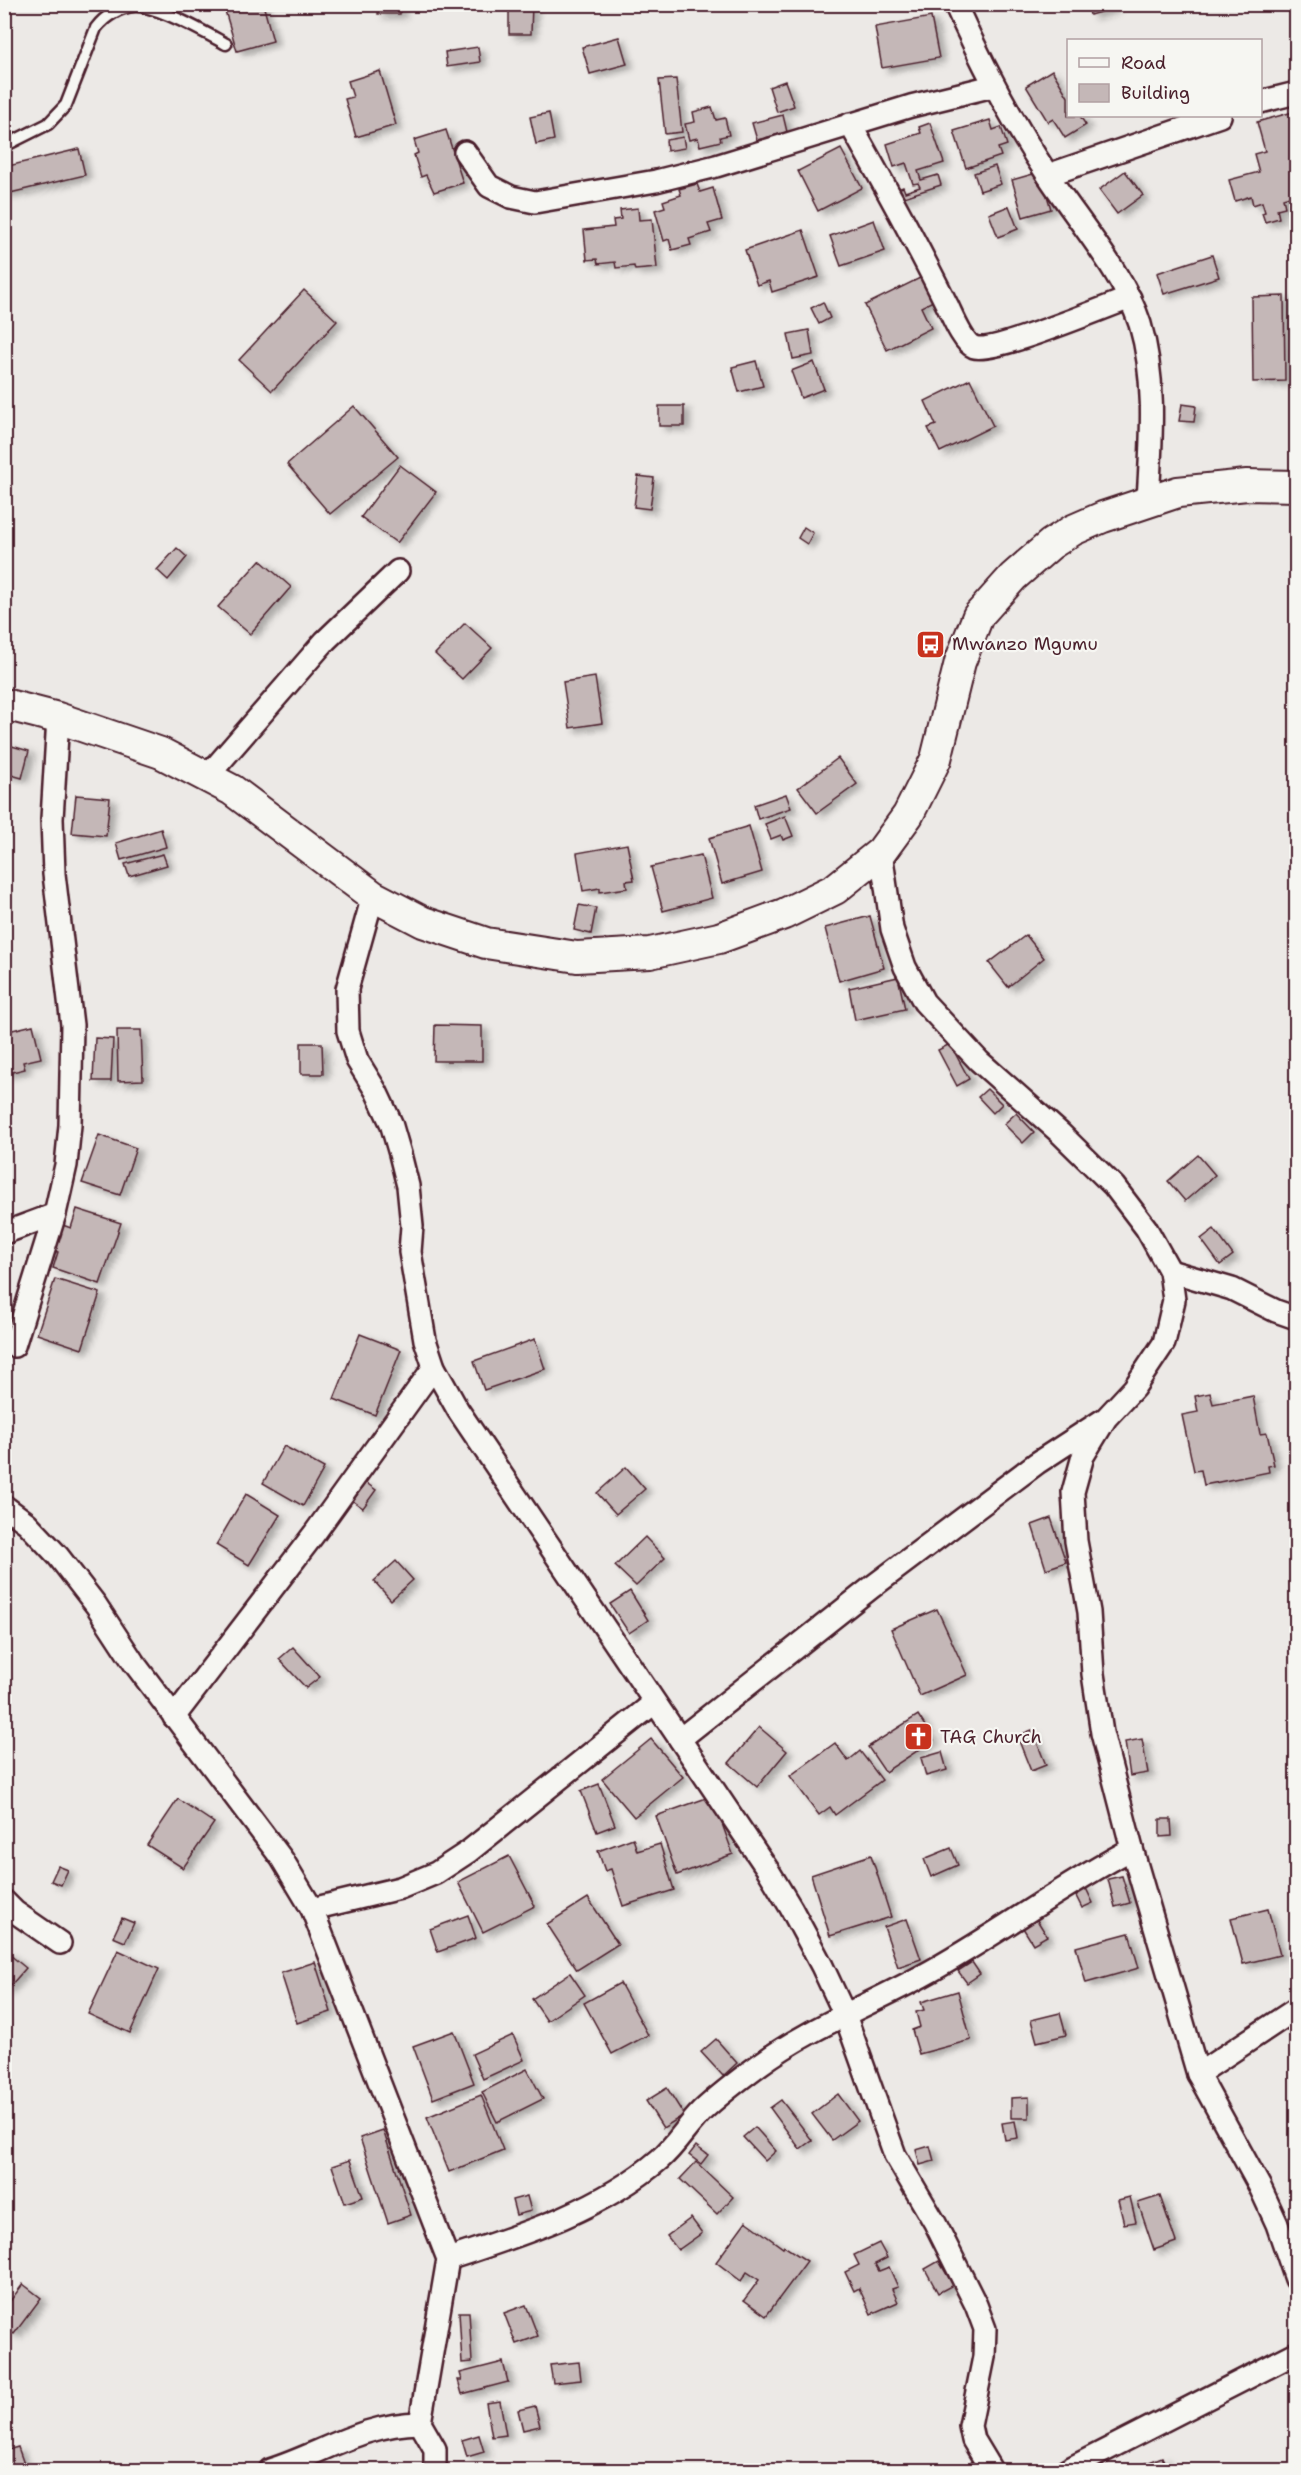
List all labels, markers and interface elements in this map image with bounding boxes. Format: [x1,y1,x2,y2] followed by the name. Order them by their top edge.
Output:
[1067,39,1262,117] legend
[1121,51,1166,75] text: Road
[1121,81,1190,105] text: Building
[915,628,947,660] bus stop icon: Mwanzo Mgumu
[952,632,1098,656] place label: Mwanzo Mgumu
[903,1721,935,1753] church icon: TAG Church
[940,1725,1042,1749] place label: TAG Church

